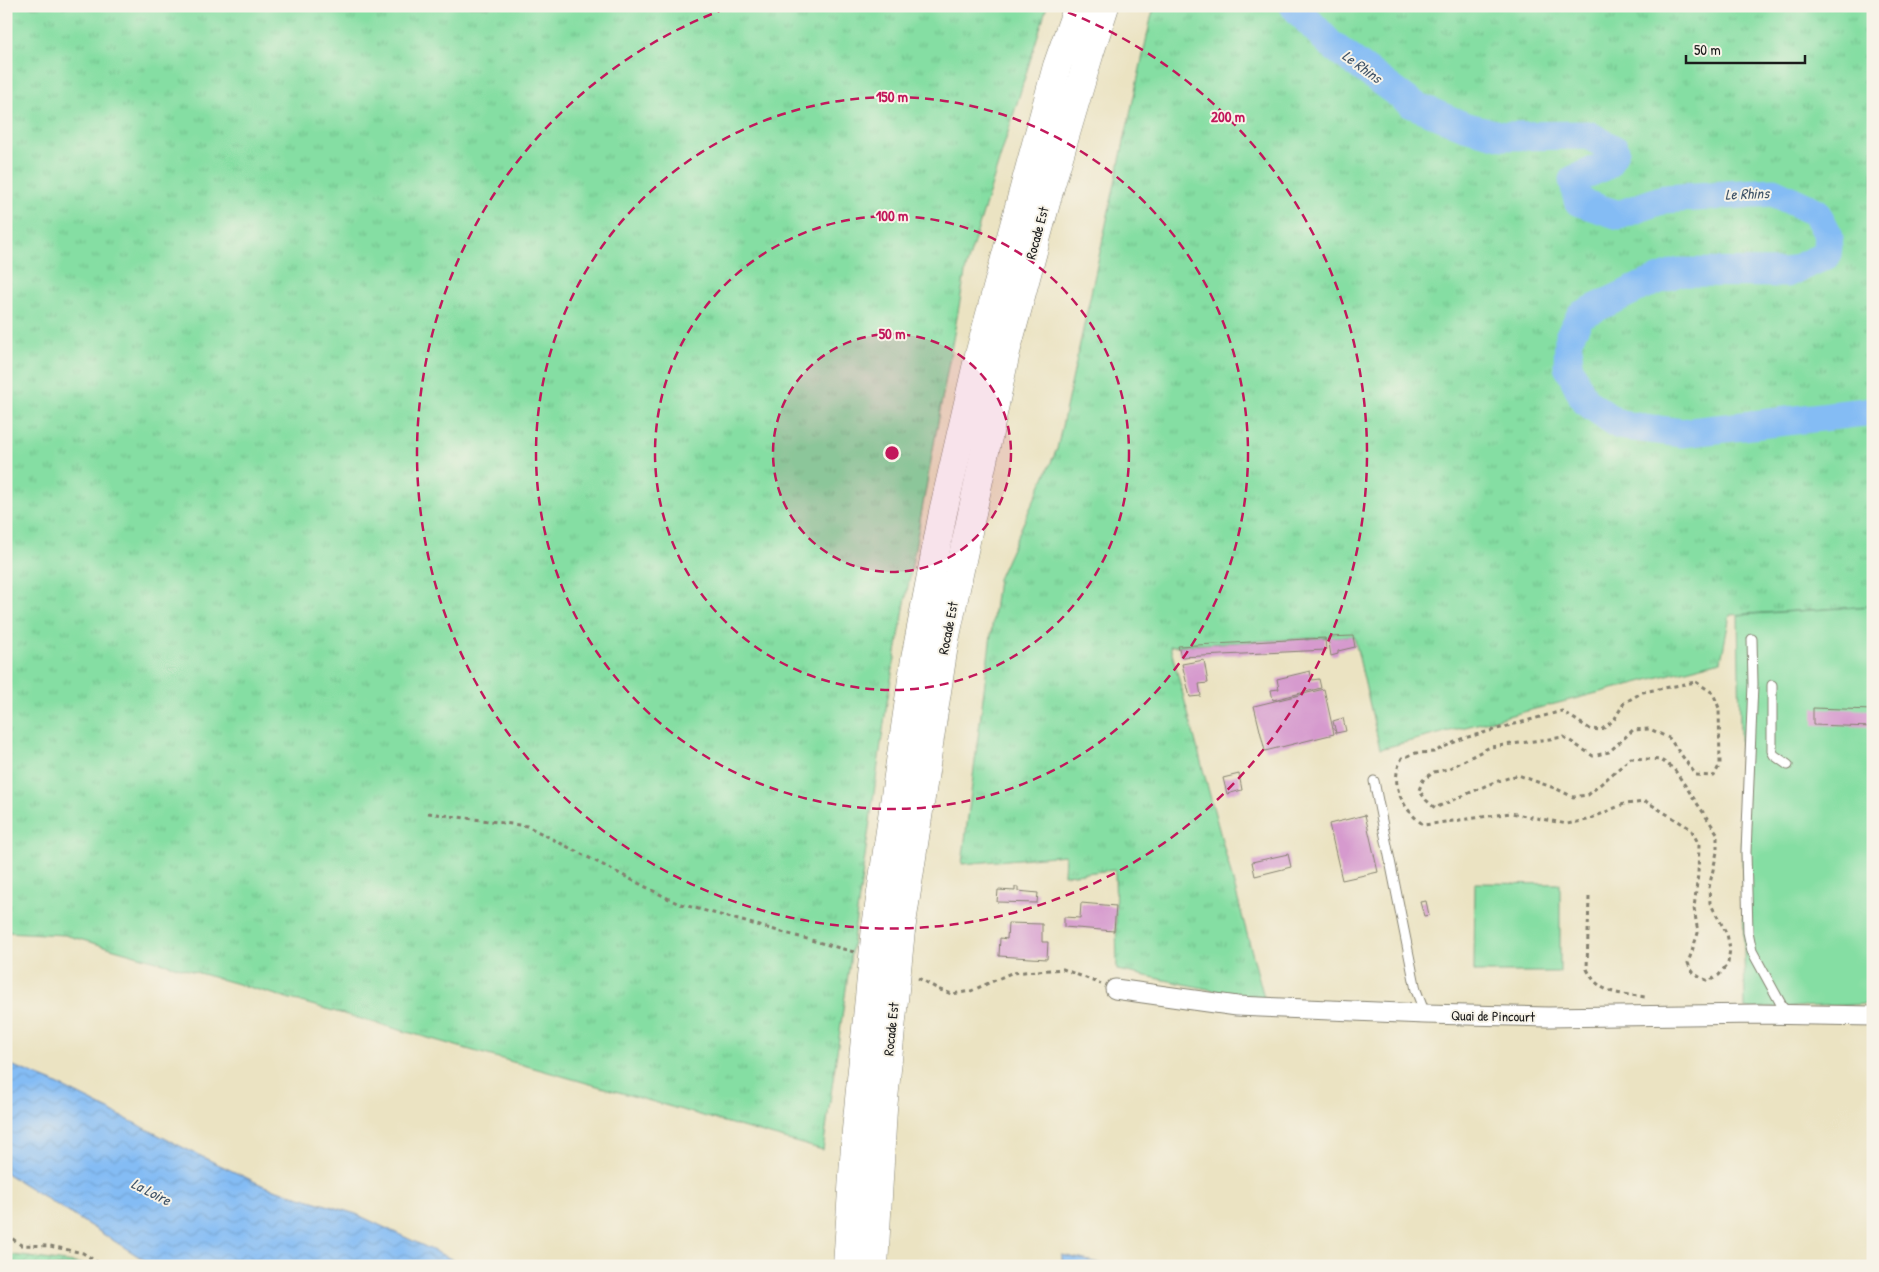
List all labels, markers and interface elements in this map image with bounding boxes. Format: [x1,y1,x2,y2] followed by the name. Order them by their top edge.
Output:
[1686,32,1805,64] scale bar
[1694,39,1721,60] text: 50 m
[1338,45,1387,89] water label: Le Rhins
[876,86,908,107] text: 150 m
[1211,106,1245,127] text: 200 m
[1725,182,1771,205] water label: Le Rhins
[1020,204,1053,261] street label: Rocade Est
[876,205,908,226] text: 100 m
[879,323,905,344] text: 50 m
[883,444,901,462] centre of rings
[933,600,962,656] street label: Rocade Est
[878,1001,903,1057] street label: Rocade Est
[1451,1005,1535,1026] street label: Quai de Pincourt
[128,1173,175,1211] water label: La Loire

